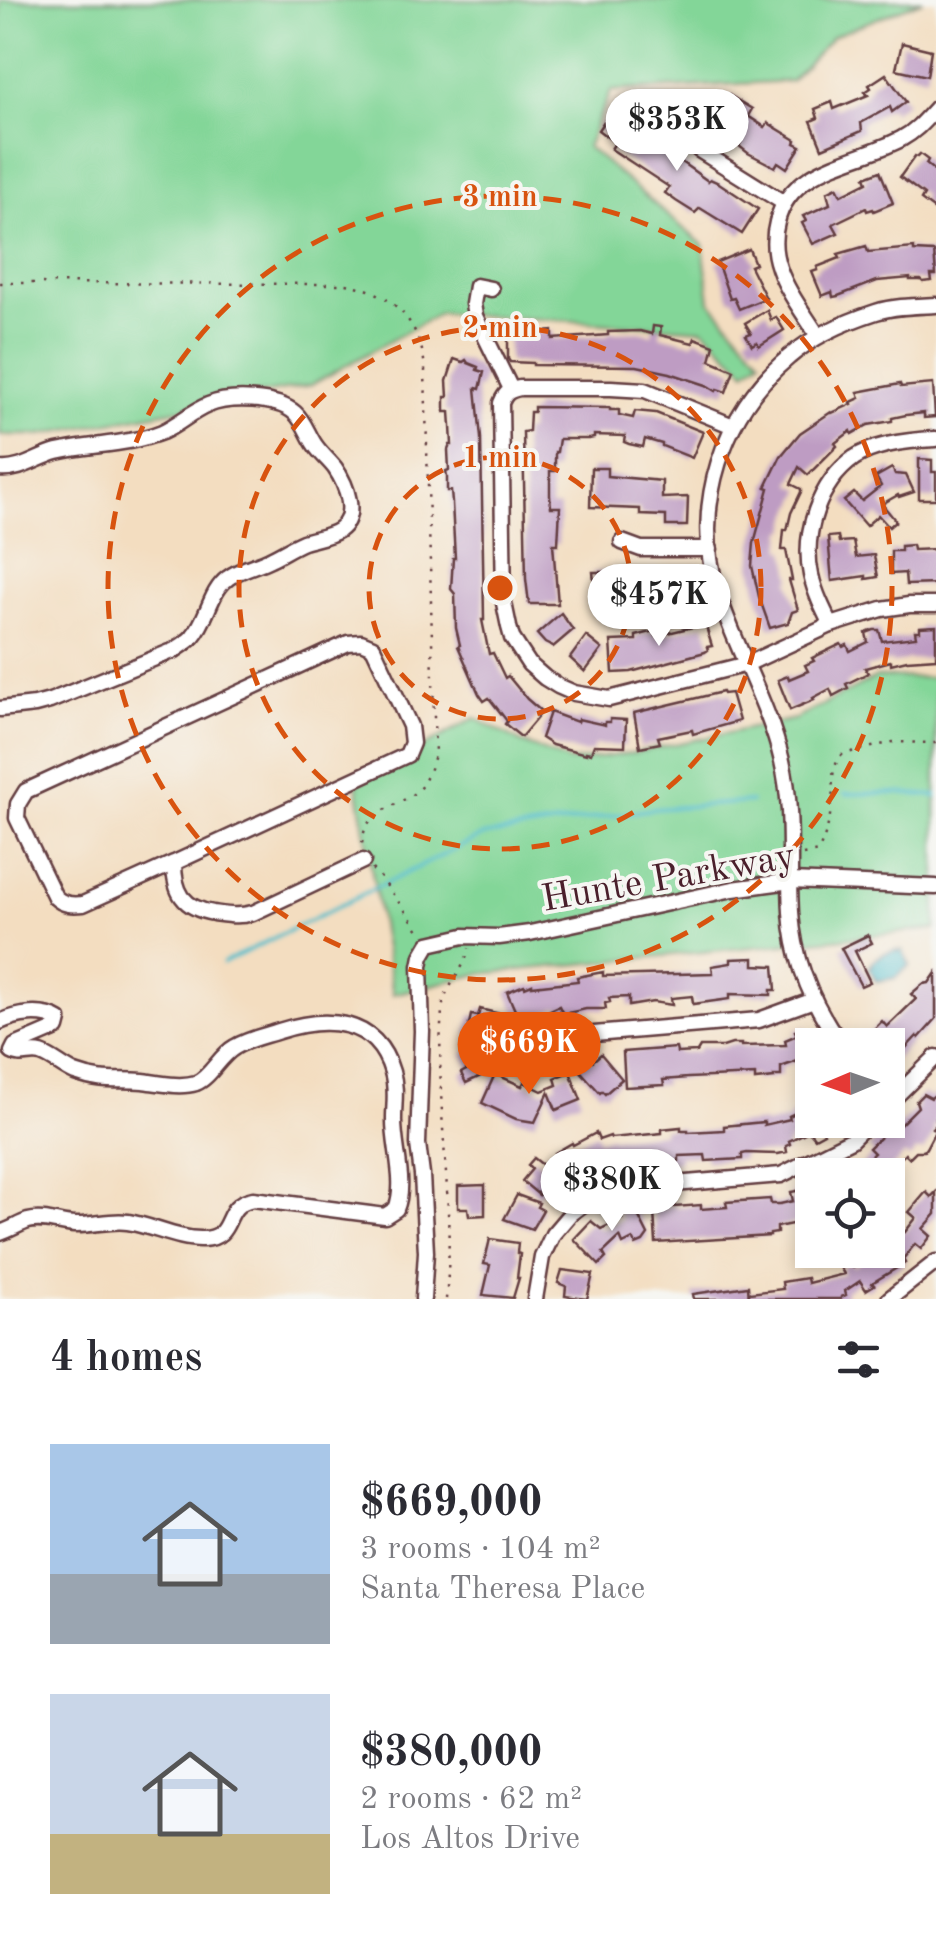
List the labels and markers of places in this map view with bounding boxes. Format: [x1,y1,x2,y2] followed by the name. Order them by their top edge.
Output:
[607,89,747,174] pin: $353K
[589,564,729,649] pin: $457K
[482,570,518,606] centre of rings
[459,1012,599,1097] pin: $669K
[542,1149,682,1234] pin: $380K

